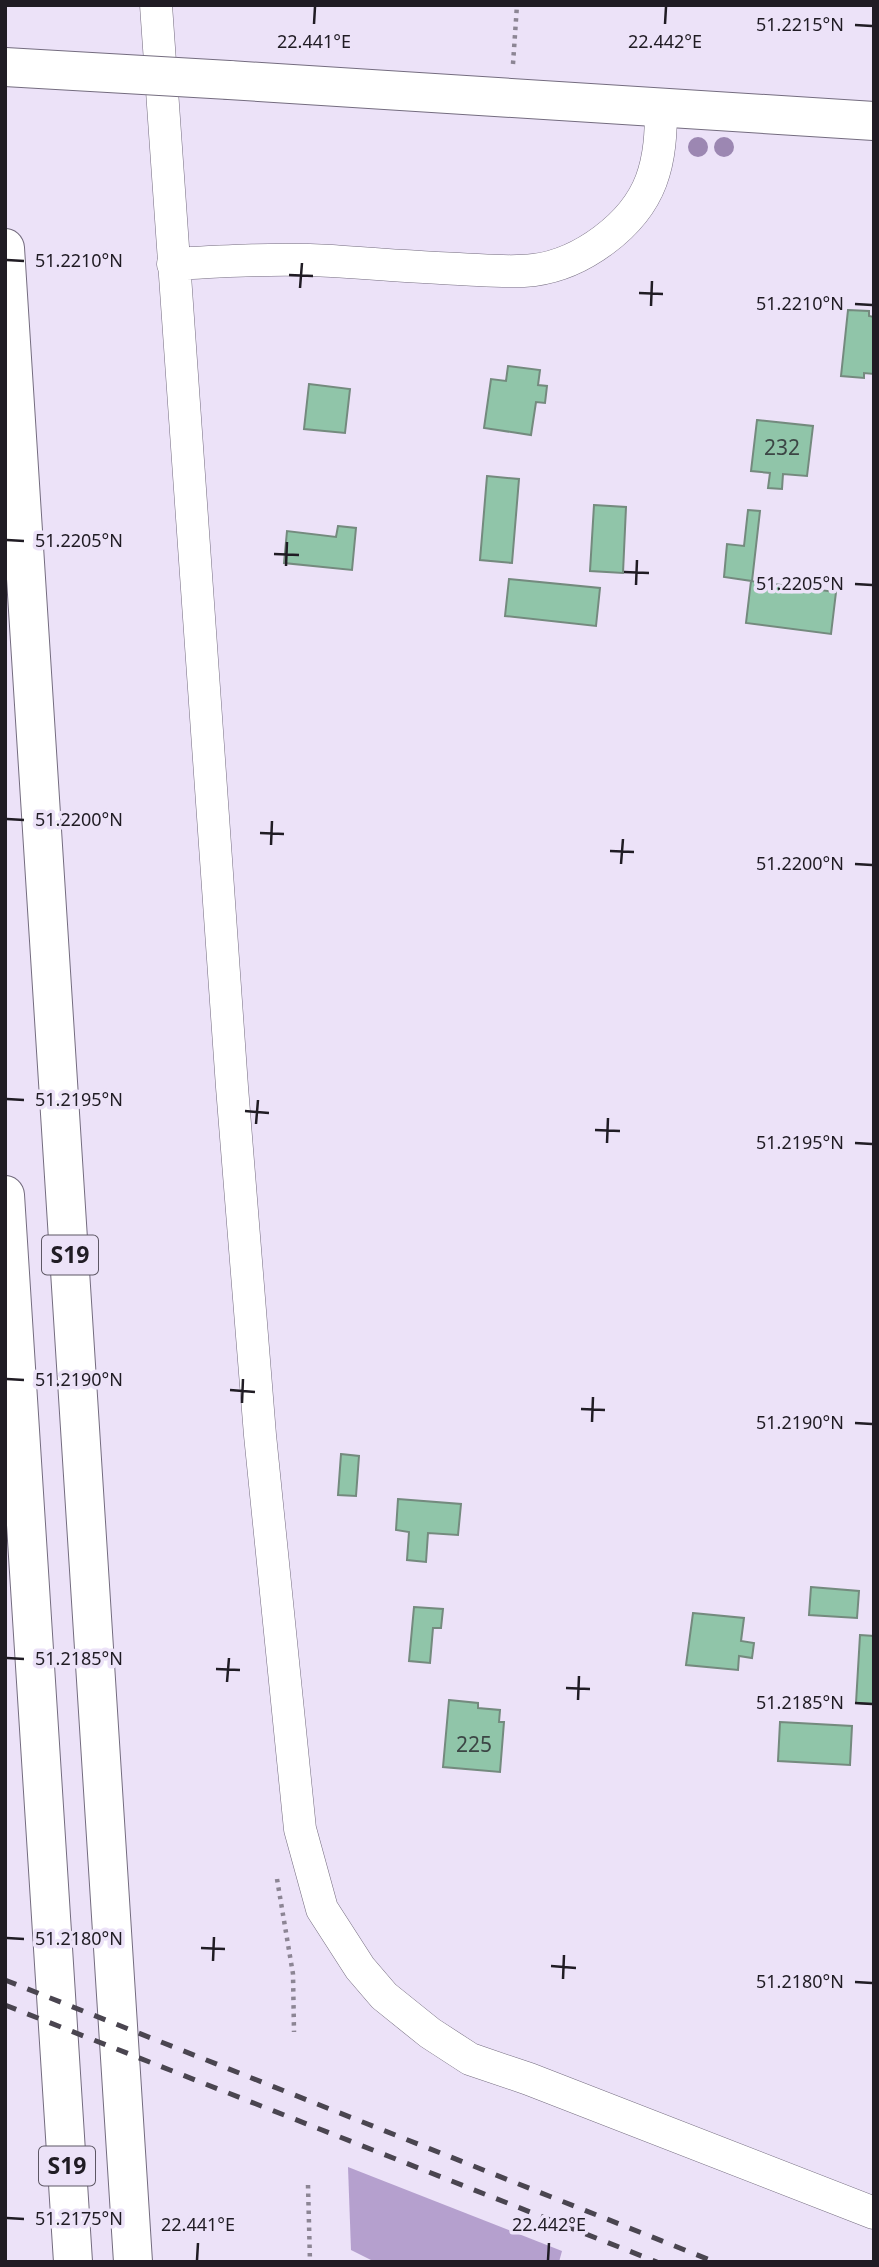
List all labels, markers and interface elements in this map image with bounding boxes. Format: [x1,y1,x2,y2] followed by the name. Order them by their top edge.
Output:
[756,12,844,36] text: 51.2215°N
[277,29,351,53] text: 22.441°E
[628,29,702,53] text: 22.442°E
[35,248,123,272] text: 51.2210°N
[756,291,844,315] text: 51.2210°N
[764,433,800,461] house number: 232
[35,528,123,552] text: 51.2205°N
[756,571,844,595] text: 51.2205°N
[35,807,123,831] text: 51.2200°N
[756,851,844,875] text: 51.2200°N
[35,1087,123,1111] text: 51.2195°N
[756,1130,844,1154] text: 51.2195°N
[42,1236,98,1274] road number: S19
[35,1367,123,1391] text: 51.2190°N
[756,1410,844,1434] text: 51.2190°N
[35,1646,123,1670] text: 51.2185°N
[756,1690,844,1714] text: 51.2185°N
[456,1730,492,1758] house number: 225
[35,1926,123,1950] text: 51.2180°N
[756,1969,844,1993] text: 51.2180°N
[39,2146,95,2186] road number: S19
[35,2206,123,2230] text: 51.2175°N
[161,2212,235,2236] text: 22.441°E
[512,2212,586,2236] text: 22.442°E

